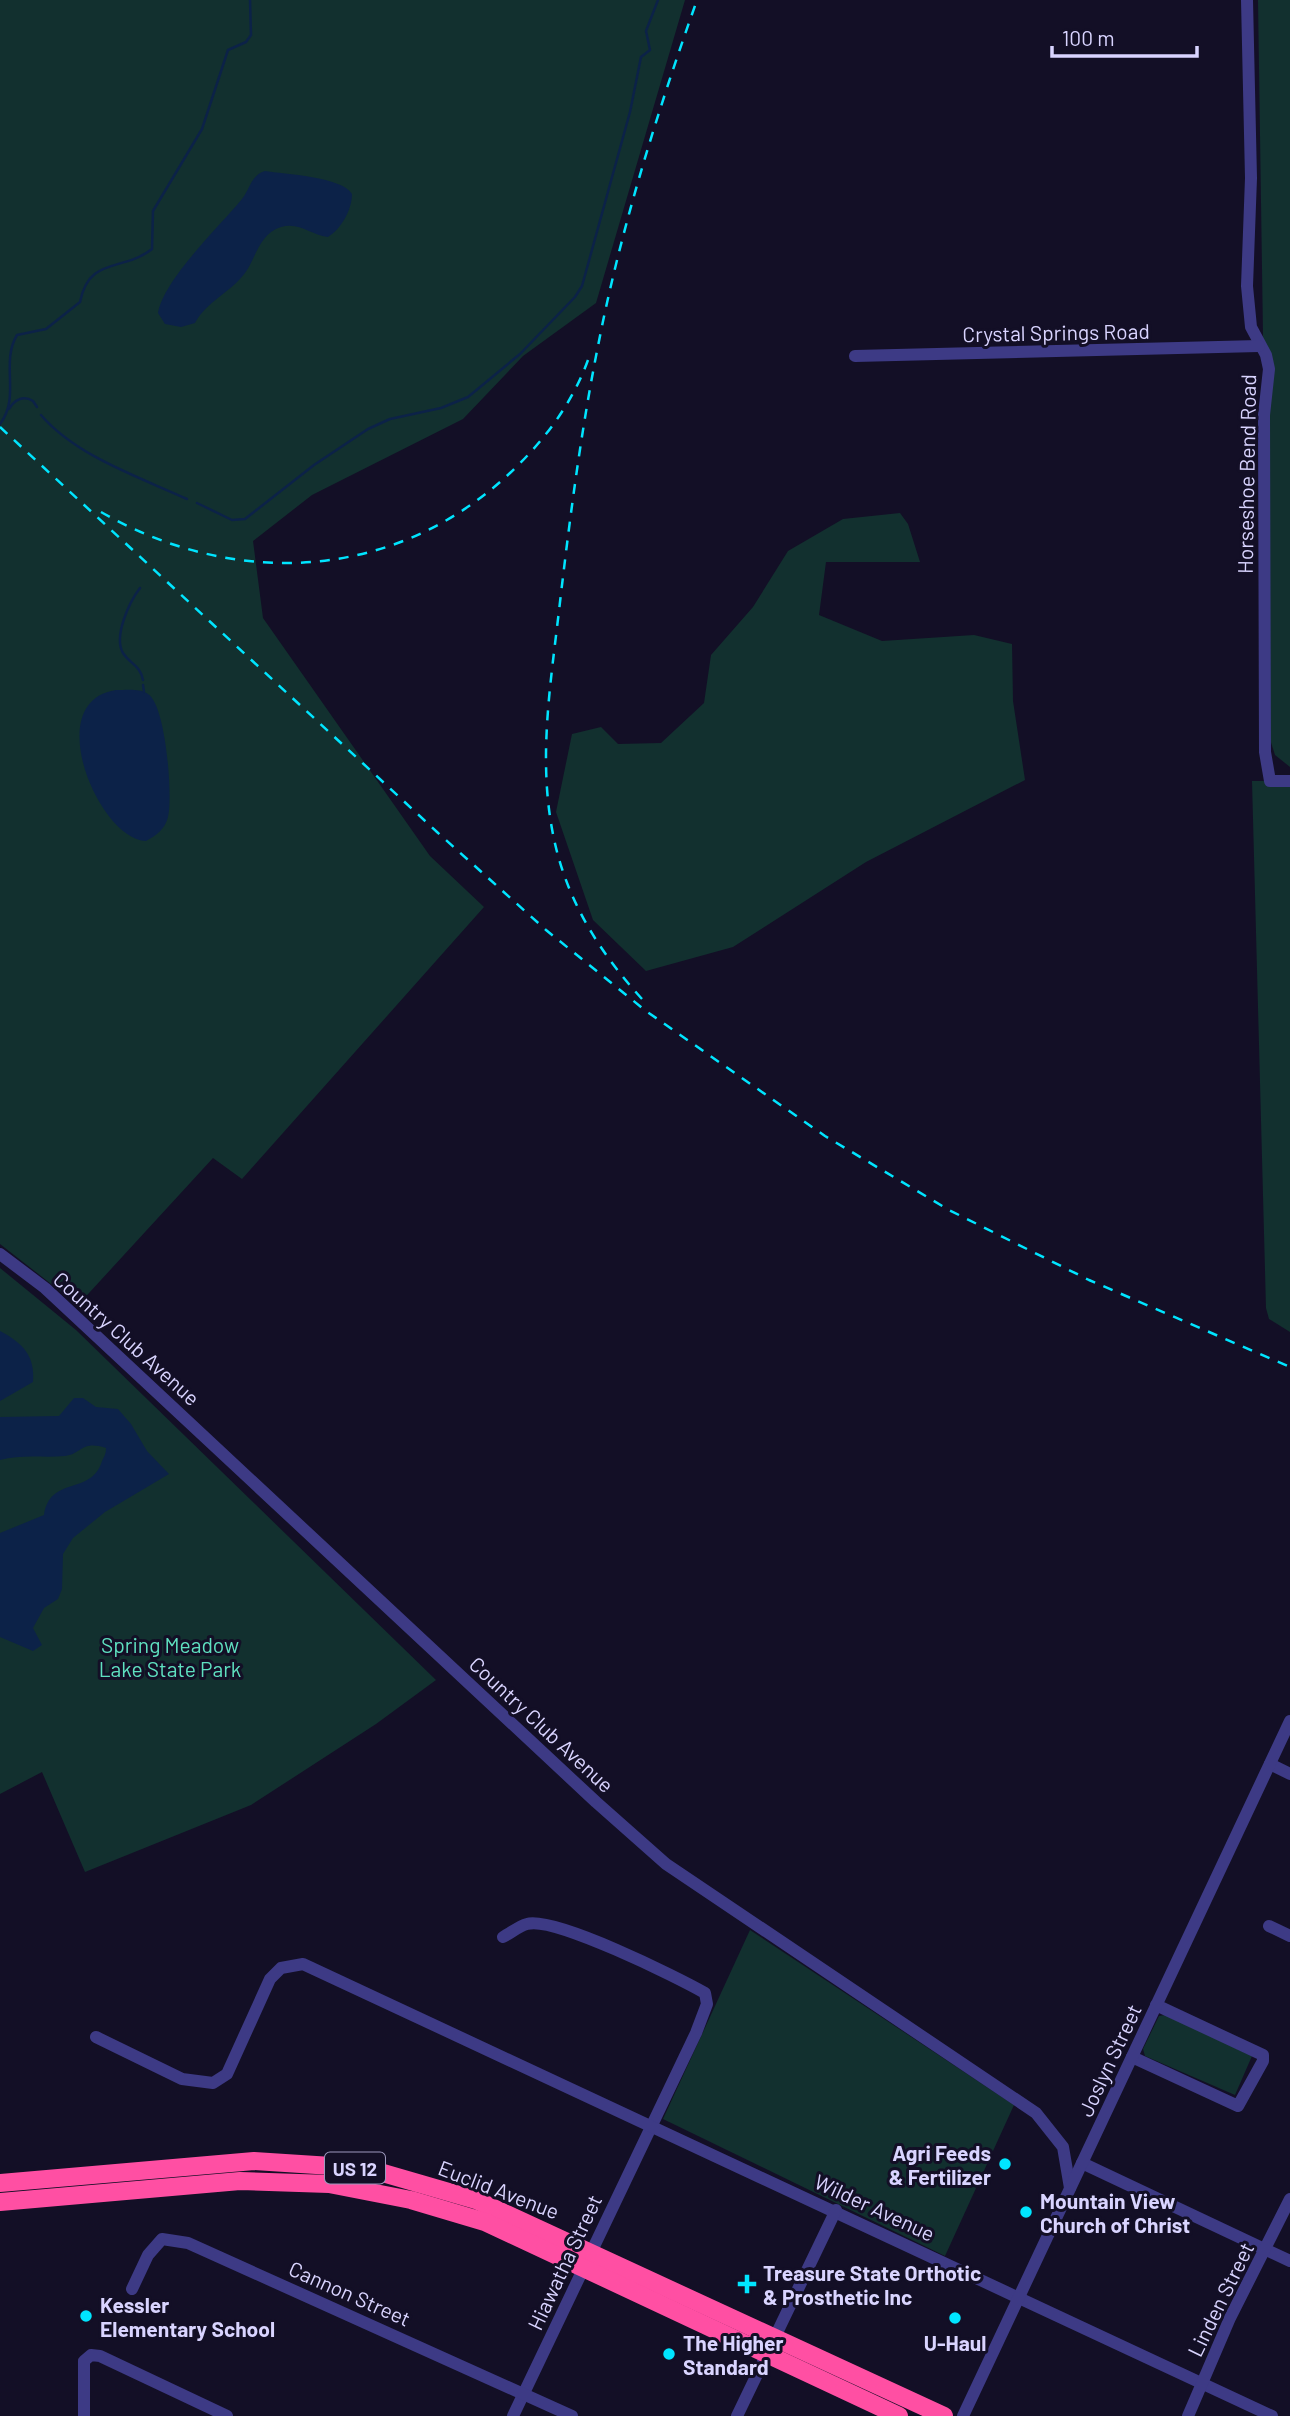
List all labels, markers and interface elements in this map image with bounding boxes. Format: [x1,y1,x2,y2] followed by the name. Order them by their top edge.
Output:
[1052,14,1197,58] scale bar
[1062,25,1115,50] text: 100 m
[962,318,1150,346] street label: Crystal Springs Road
[1232,374,1260,574] street label: Horseshoe Bend Road
[49,1266,205,1410] street label: Country Club Avenue
[99,1632,241,1681] park label: Spring Meadow Lake State Park
[465,1651,619,1797] street label: Country Club Avenue
[1072,2000,1146,2120] street label: Joslyn Street
[889,2140,991,2189] place label: Agri Feeds & Fertilizer
[325,2152,385,2184] road number: US 12
[435,2154,563,2224] street label: Euclid Avenue
[997,2156,1013,2172] marker: Agri Feeds & Fertilizer
[811,2168,939,2246] street label: Wilder Avenue
[1040,2188,1190,2237] place label: Mountain View Church of Christ
[522,2190,606,2334] street label: Hiawatha Street
[1018,2204,1034,2220] marker: Mountain View Church of Christ
[1182,2238,1258,2360] street label: Linden Street
[285,2255,415,2331] street label: Cannon Street
[763,2260,981,2309] place label: Treasure State Orthotic & Prosthetic Inc
[737,2274,757,2294] marker: Treasure State Orthotic & Prosthetic Inc
[100,2292,275,2341] place label: Kessler Elementary School
[78,2308,94,2324] marker: Kessler Elementary School
[947,2310,963,2326] marker: U-Haul
[683,2330,784,2379] place label: The Higher Standard
[924,2330,986,2355] place label: U-Haul
[661,2346,677,2362] marker: The Higher Standard

